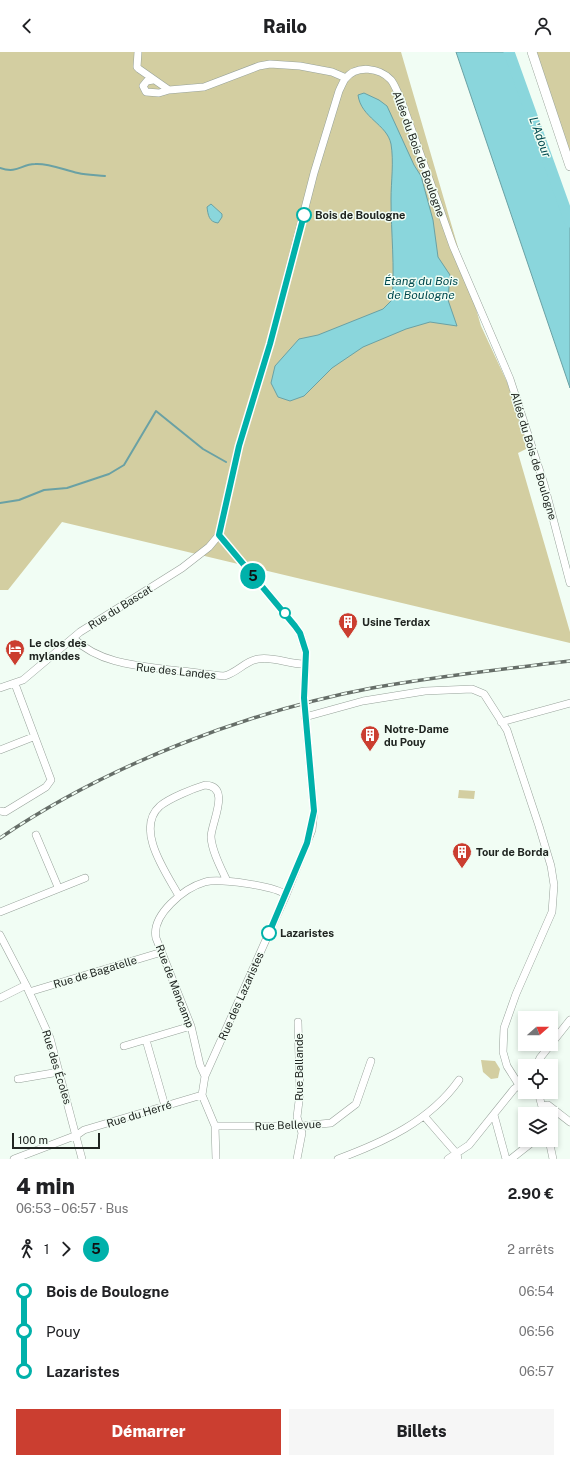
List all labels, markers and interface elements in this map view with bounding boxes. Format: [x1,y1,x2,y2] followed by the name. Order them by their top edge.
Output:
[16,15,38,37] icon: back
[532,15,554,37] icon: person
[263,16,307,37] text: Railo
[391,89,447,219] street label: Allée du Bois de Boulogne
[526,115,554,160] water label: L'Adour
[296,207,312,223] marker: Bois de Boulogne
[315,209,405,221] place label: Bois de Boulogne
[384,274,458,302] water label: Étang du Bois de Boulogne
[509,391,559,521] street label: Allée du Bois de Boulogne
[240,563,266,589] line badge: 5
[248,568,258,584] text: 5
[86,583,154,631] street label: Rue du Bascat
[279,607,291,619] unlabelled marker
[337,611,359,639] building icon: Usine Terdax
[362,616,431,628] place label: Usine Terdax
[29,637,87,662] place label: Le clos des mylandes
[4,638,26,666] hotel icon: Le clos des mylandes
[135,661,217,681] street label: Rue des Landes
[384,723,449,748] place label: Notre-Dame du Pouy
[359,724,381,752] building icon: Notre-Dame du Pouy
[451,841,473,869] building icon: Tour de Borda
[476,846,549,858] place label: Tour de Borda
[261,925,277,941] marker: Lazaristes
[280,927,334,939] place label: Lazaristes
[154,943,197,1030] street label: Rue de Mancamp
[216,950,266,1042] street label: Rue des Lazaristes
[52,954,138,990] street label: Rue de Bagatelle
[518,1011,558,1051] north arrow
[518,1011,558,1147] map controls
[40,1028,75,1106] street label: Rue des Écoles
[293,1033,305,1101] street label: Rue Ballande
[518,1059,558,1099] button: locate
[105,1098,173,1130] street label: Rue du Herré
[518,1107,558,1147] button: layers
[254,1118,322,1132] street label: Rue Bellevue
[12,1131,100,1150] scale bar
[18,1134,48,1146] text: 100 m
[16,1173,75,1199] text: 4 min
[508,1185,554,1202] text: 2.90 €
[16,1201,128,1216] text: 06:53 – 06:57 · Bus
[16,1238,38,1260] icon: walk
[55,1238,77,1260] icon: forward
[91,1241,101,1257] text: 5
[44,1242,49,1257] text: 1
[507,1242,554,1257] text: 2 arrêts
[46,1283,169,1300] text: Bois de Boulogne
[519,1284,554,1299] text: 06:54
[46,1323,81,1340] text: Pouy
[519,1324,554,1339] text: 06:56
[46,1363,120,1380] text: Lazaristes
[519,1364,554,1379] text: 06:57
[16,1409,281,1455] button: Démarrer
[289,1409,554,1455] button: Billets

